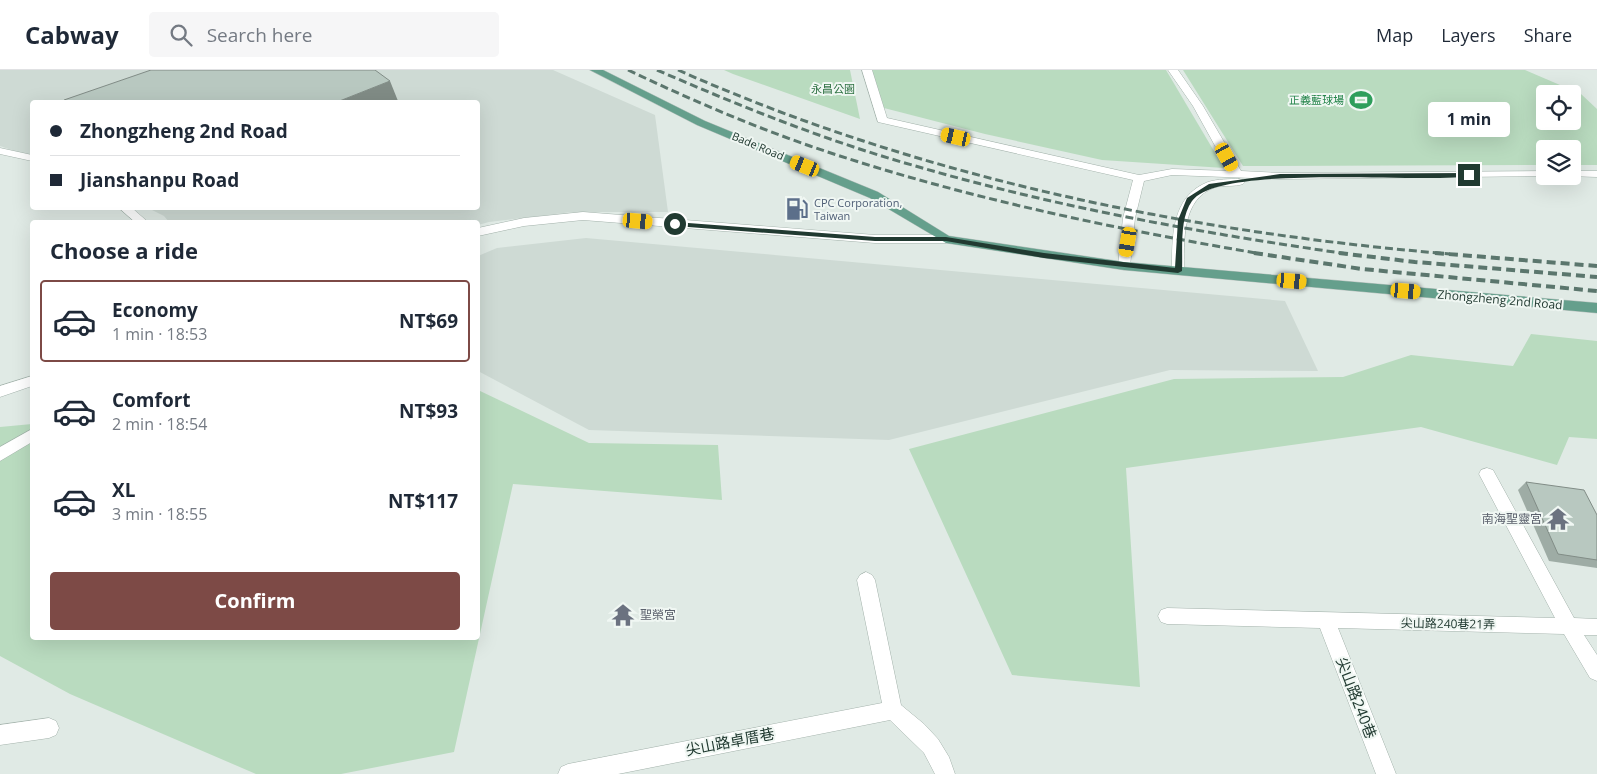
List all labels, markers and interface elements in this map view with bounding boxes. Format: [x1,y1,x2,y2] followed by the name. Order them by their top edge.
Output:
[149,12,499,57] search box
[25,18,119,51] text: Cabway
[167,21,195,49] icon: search
[207,22,313,48] text: Search here
[1376,23,1413,47] text: Map
[1441,23,1496,47] text: Layers
[1524,23,1572,47] text: Share
[811,81,855,96] park label: 永昌公園
[1536,85,1581,185] map controls
[1536,85,1581,130] button: locate
[1348,87,1374,113] sports icon: 正義藍球場
[1289,92,1344,107] place label: 正義藍球場
[1428,102,1510,138] callout: 1 min
[1447,108,1491,130] text: 1 min
[80,118,288,144] text: Zhongzheng 2nd Road
[939,126,972,148] car
[730,128,787,163] street label: Bade Road
[1213,140,1240,174] car
[1536,140,1581,185] button: layers
[788,153,821,179] car
[1458,164,1480,186] route end
[80,167,239,193] text: Jianshanpu Road
[814,195,902,223] place label: CPC Corporation, Taiwan
[784,196,810,222] fuel station icon: CPC Corporation, Taiwan
[622,212,653,230] car
[664,213,686,235] route start
[1118,226,1137,258] car
[50,235,198,265] text: Choose a ride
[1276,272,1307,290] car
[1390,282,1421,300] car
[1437,286,1563,313] street label: Zhongzheng 2nd Road
[112,297,198,323] text: Economy
[52,299,97,344] icon: car
[399,308,458,334] text: NT$69
[112,323,207,345] text: 1 min · 18:53
[112,387,191,413] text: Comfort
[52,389,97,434] icon: car
[399,398,458,424] text: NT$93
[112,413,207,435] text: 2 min · 18:54
[112,477,135,503] text: XL
[52,479,97,524] icon: car
[388,488,458,514] text: NT$117
[112,503,207,525] text: 3 min · 18:55
[1545,506,1571,532] temple icon: 南海聖靈宮
[1482,510,1542,527] place label: 南海聖靈宮
[50,572,460,630] button: Confirm
[610,602,636,628] temple icon: 聖榮宮
[640,606,676,623] place label: 聖榮宮
[1401,614,1495,633] street label: 尖山路240巷21弄
[1332,654,1382,741] street label: 尖山路240巷
[684,723,776,759] street label: 尖山路卓厝巷

